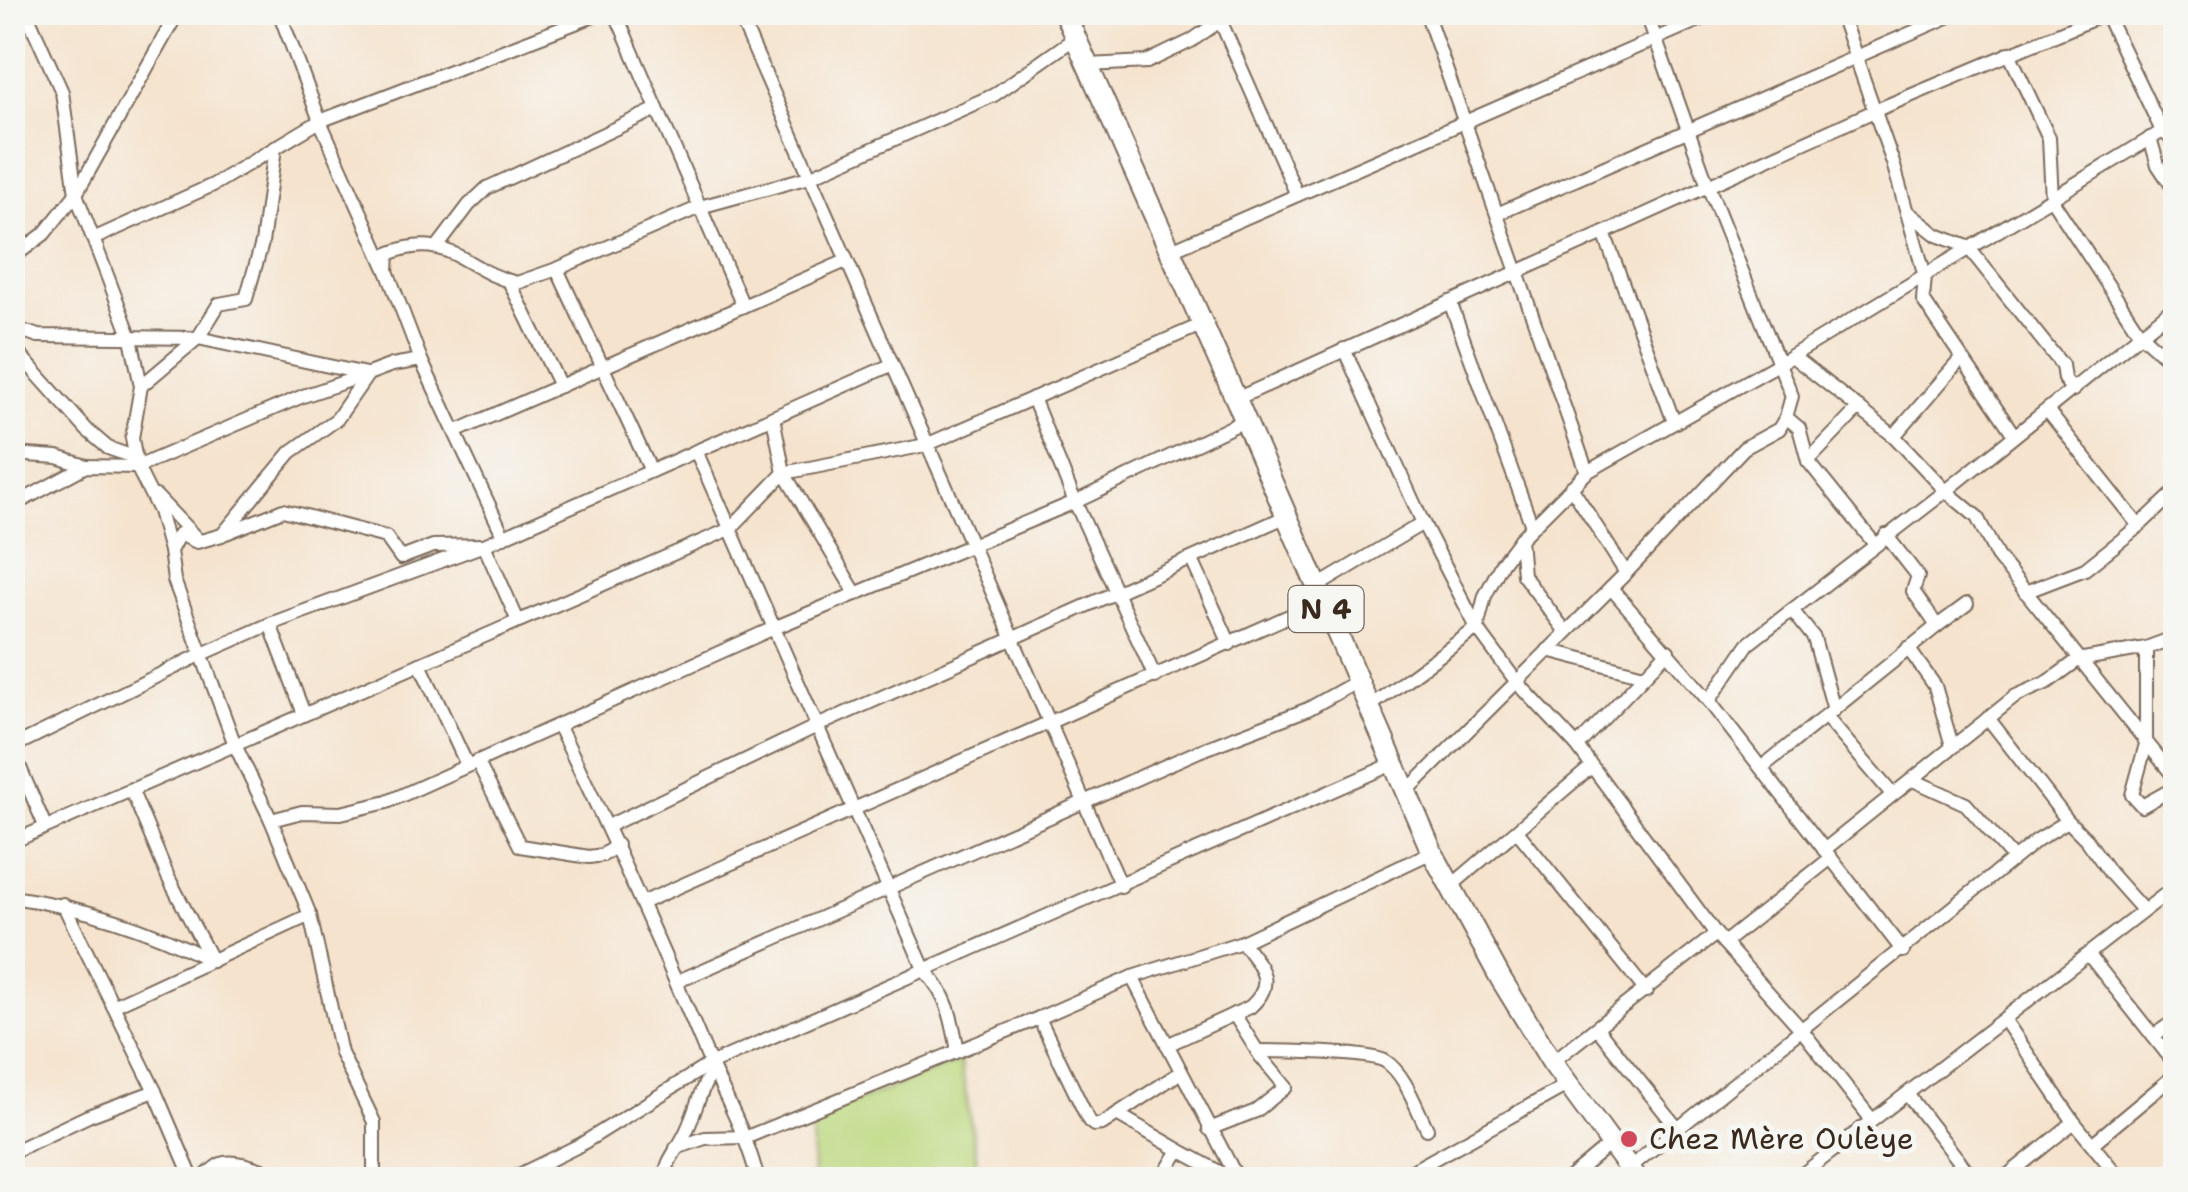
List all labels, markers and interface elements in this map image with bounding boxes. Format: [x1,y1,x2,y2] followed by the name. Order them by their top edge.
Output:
[1288,586,1364,632] road number: N 4
[1649,1118,1914,1159] place label: Chez Mère Oulèye
[1618,1128,1640,1150] marker: Chez Mère Oulèye

